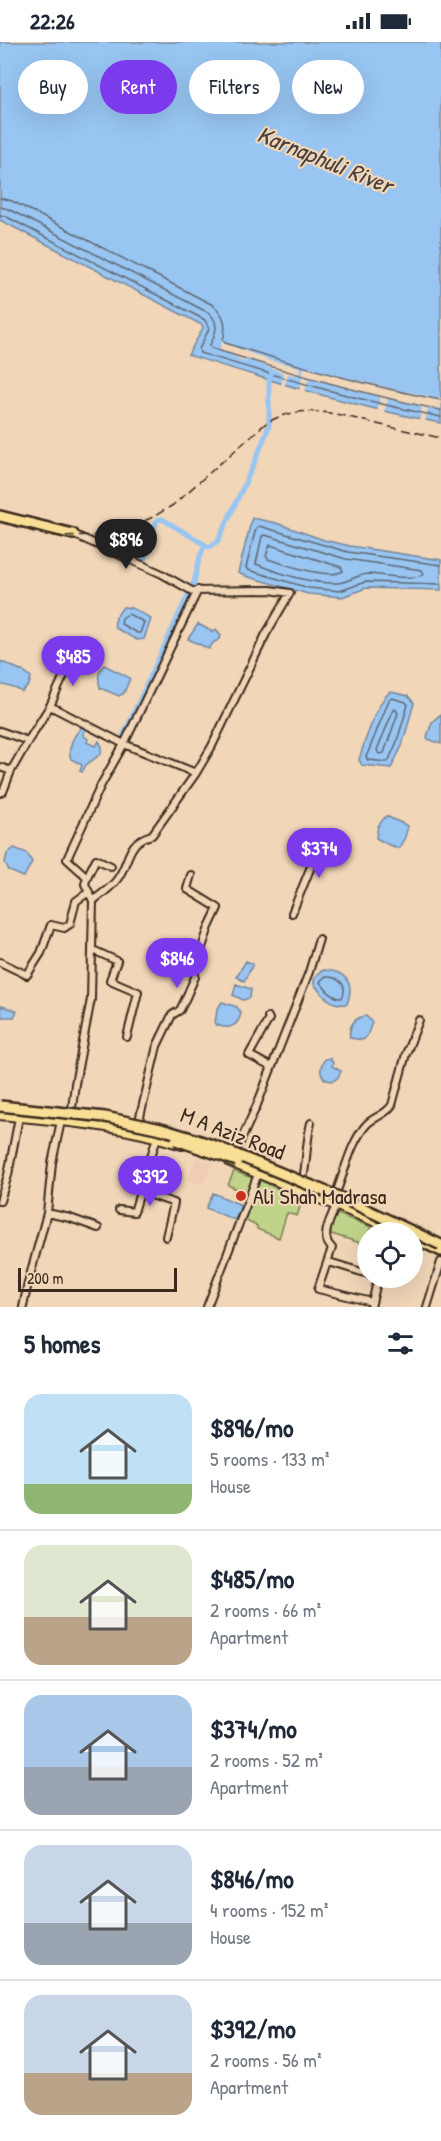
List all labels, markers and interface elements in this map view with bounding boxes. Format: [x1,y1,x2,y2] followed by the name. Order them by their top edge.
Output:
[30,6,75,36] text: 22:26
[18,60,88,114] chip: Buy
[100,60,177,114] chip: Rent
[189,60,280,114] chip: Filters
[292,60,364,114] chip: New
[253,117,400,203] water label: Karnaphuli River
[90,519,162,570] pin: $896
[109,525,143,552] text: $896
[37,636,109,687] pin: $485
[56,642,90,669] text: $485
[283,828,355,879] pin: $374
[301,834,337,861] text: $374
[141,938,213,989] pin: $846
[160,944,194,971] text: $846
[176,1099,290,1167] street label: M A Aziz Road
[114,1156,186,1207] pin: $392
[132,1162,168,1189] text: $392
[253,1181,387,1211] place label: Ali Shah Madrasa
[234,1189,248,1203] marker: Ali Shah Madrasa
[357,1222,423,1288] map controls
[357,1222,423,1288] button: locate
[18,1265,177,1292] scale bar
[27,1267,63,1289] text: 200 m
[24,1326,100,1361] text: 5 homes
[384,1327,417,1360] icon: filters
[210,1410,294,1445] text: $896/mo
[72,1418,144,1490] icon: home
[210,1445,329,1472] text: 5 rooms · 133 m²
[210,1472,251,1499] text: House
[210,1561,294,1596] text: $485/mo
[72,1569,144,1641] icon: home
[210,1596,321,1623] text: 2 rooms · 66 m²
[210,1623,288,1650] text: Apartment
[210,1711,297,1746] text: $374/mo
[72,1719,144,1791] icon: home
[210,1746,323,1773] text: 2 rooms · 52 m²
[210,1773,288,1800] text: Apartment
[210,1861,294,1896] text: $846/mo
[72,1869,144,1941] icon: home
[210,1896,328,1923] text: 4 rooms · 152 m²
[210,1923,251,1950] text: House
[210,2011,296,2046] text: $392/mo
[72,2019,144,2091] icon: home
[210,2046,322,2073] text: 2 rooms · 56 m²
[210,2073,288,2100] text: Apartment

